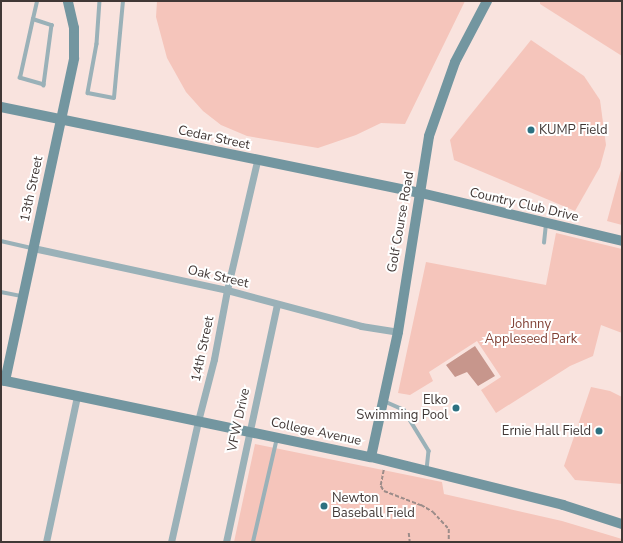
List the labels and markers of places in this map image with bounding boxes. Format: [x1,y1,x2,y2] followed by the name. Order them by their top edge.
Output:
[539,122,608,138] place label: KUMP Field
[526,125,536,135] marker: KUMP Field
[356,393,448,424] place label: Elko Swimming Pool
[451,403,461,413] marker: Elko Swimming Pool
[502,423,591,439] place label: Ernie Hall Field
[594,426,604,436] marker: Ernie Hall Field
[332,491,415,522] place label: Newton Baseball Field
[319,501,329,511] marker: Newton Baseball Field

